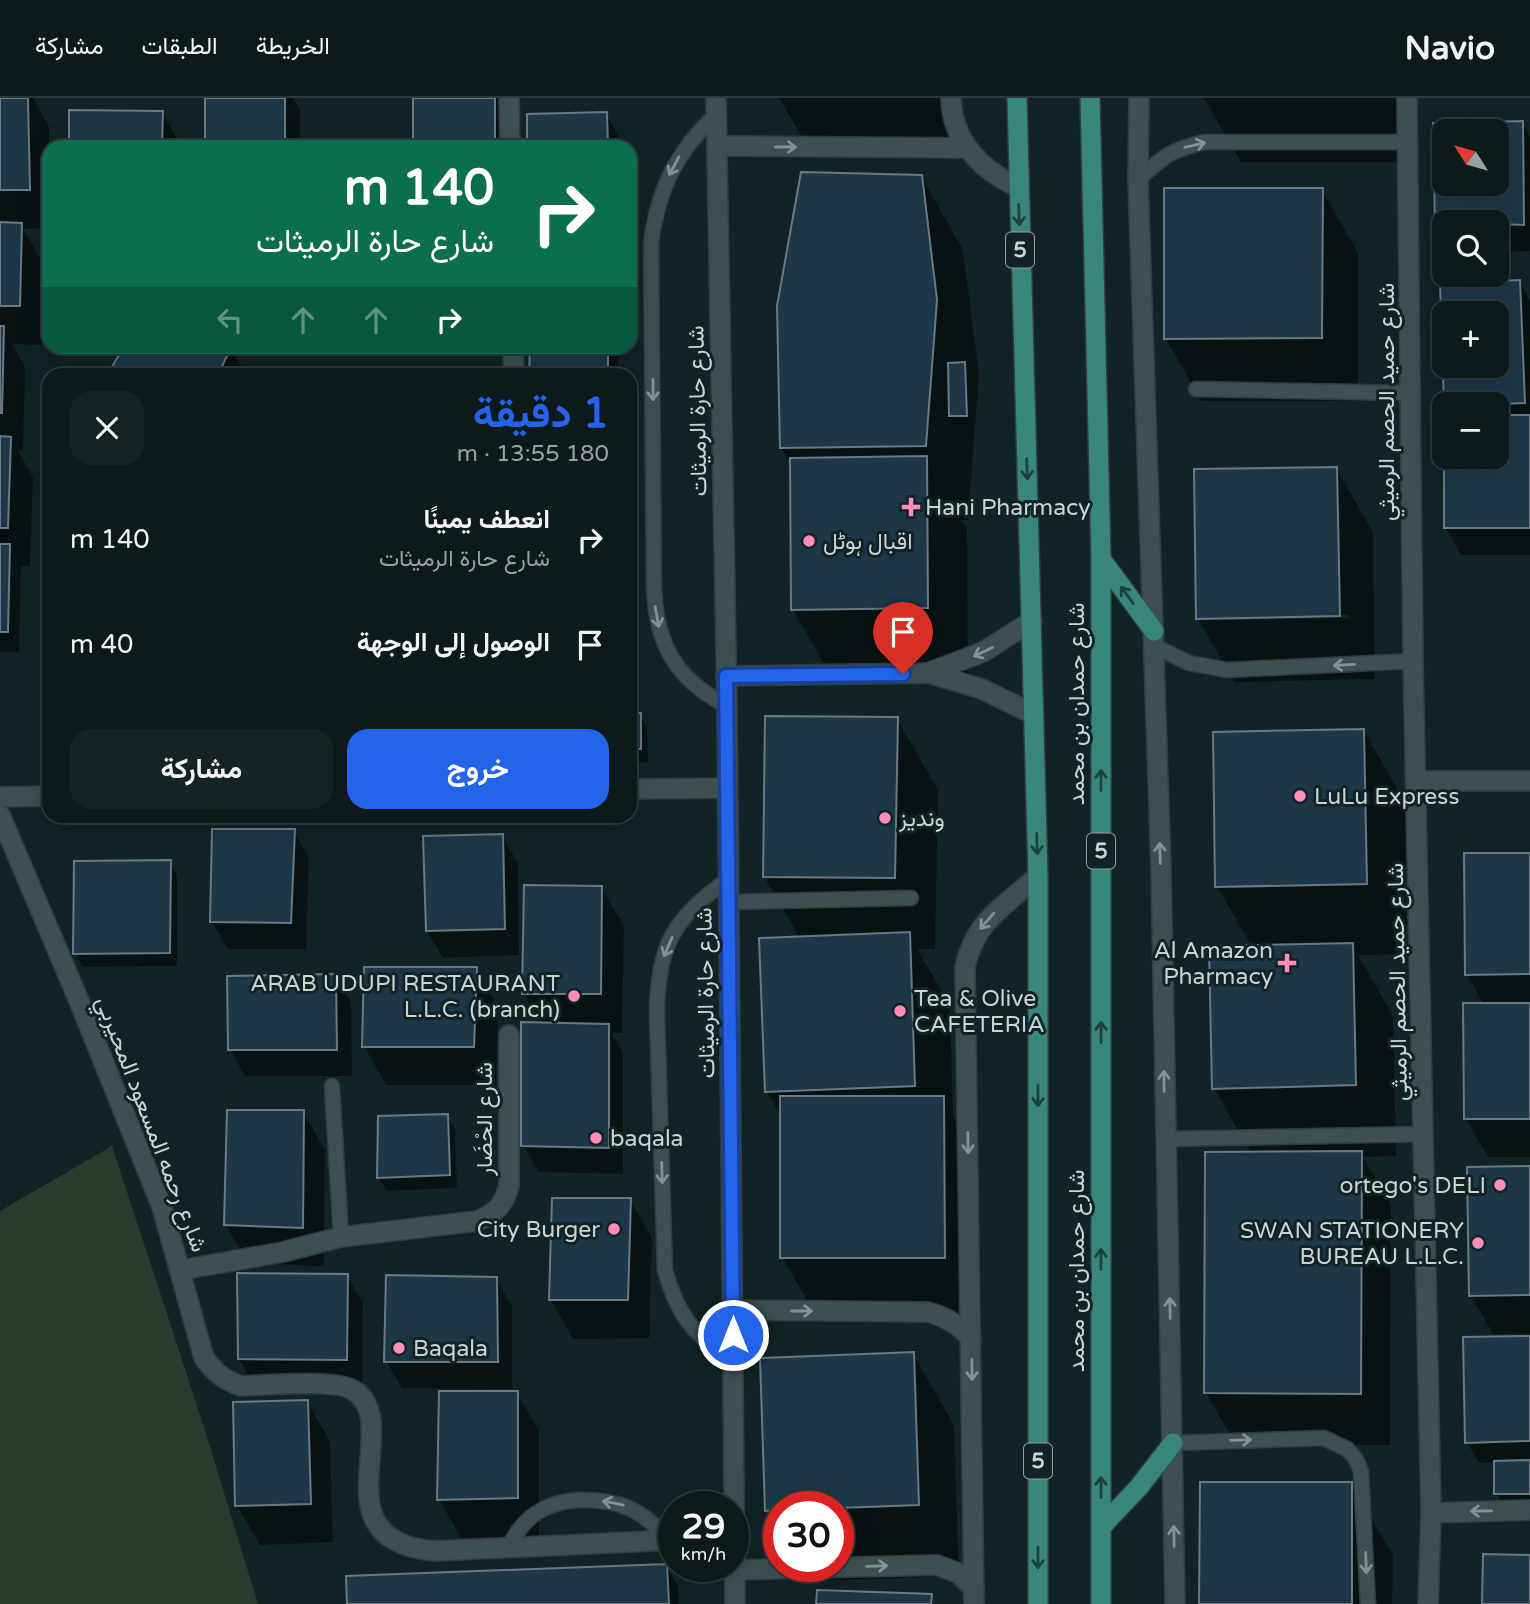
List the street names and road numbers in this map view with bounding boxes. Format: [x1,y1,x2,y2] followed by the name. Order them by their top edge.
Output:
[1006,232,1034,268] road number: 5
[1373,283,1405,521] street label: شارع حميد الحصم الرميثي
[683,325,714,497] street label: شارع حارة الرميثات
[1063,603,1092,805] street label: شارع حمدان بن محمد
[1087,834,1115,868] road number: 5
[1382,863,1418,1101] street label: شارع حميد الحصم الرميثي
[691,907,722,1079] street label: شارع حارة الرميثات
[86,992,213,1258] street label: شارع رحمه المسعود المحيربي
[471,1062,500,1177] street label: شارع الحْضَار
[1063,1170,1092,1372] street label: شارع حمدان بن محمد
[1024,1444,1052,1478] road number: 5

